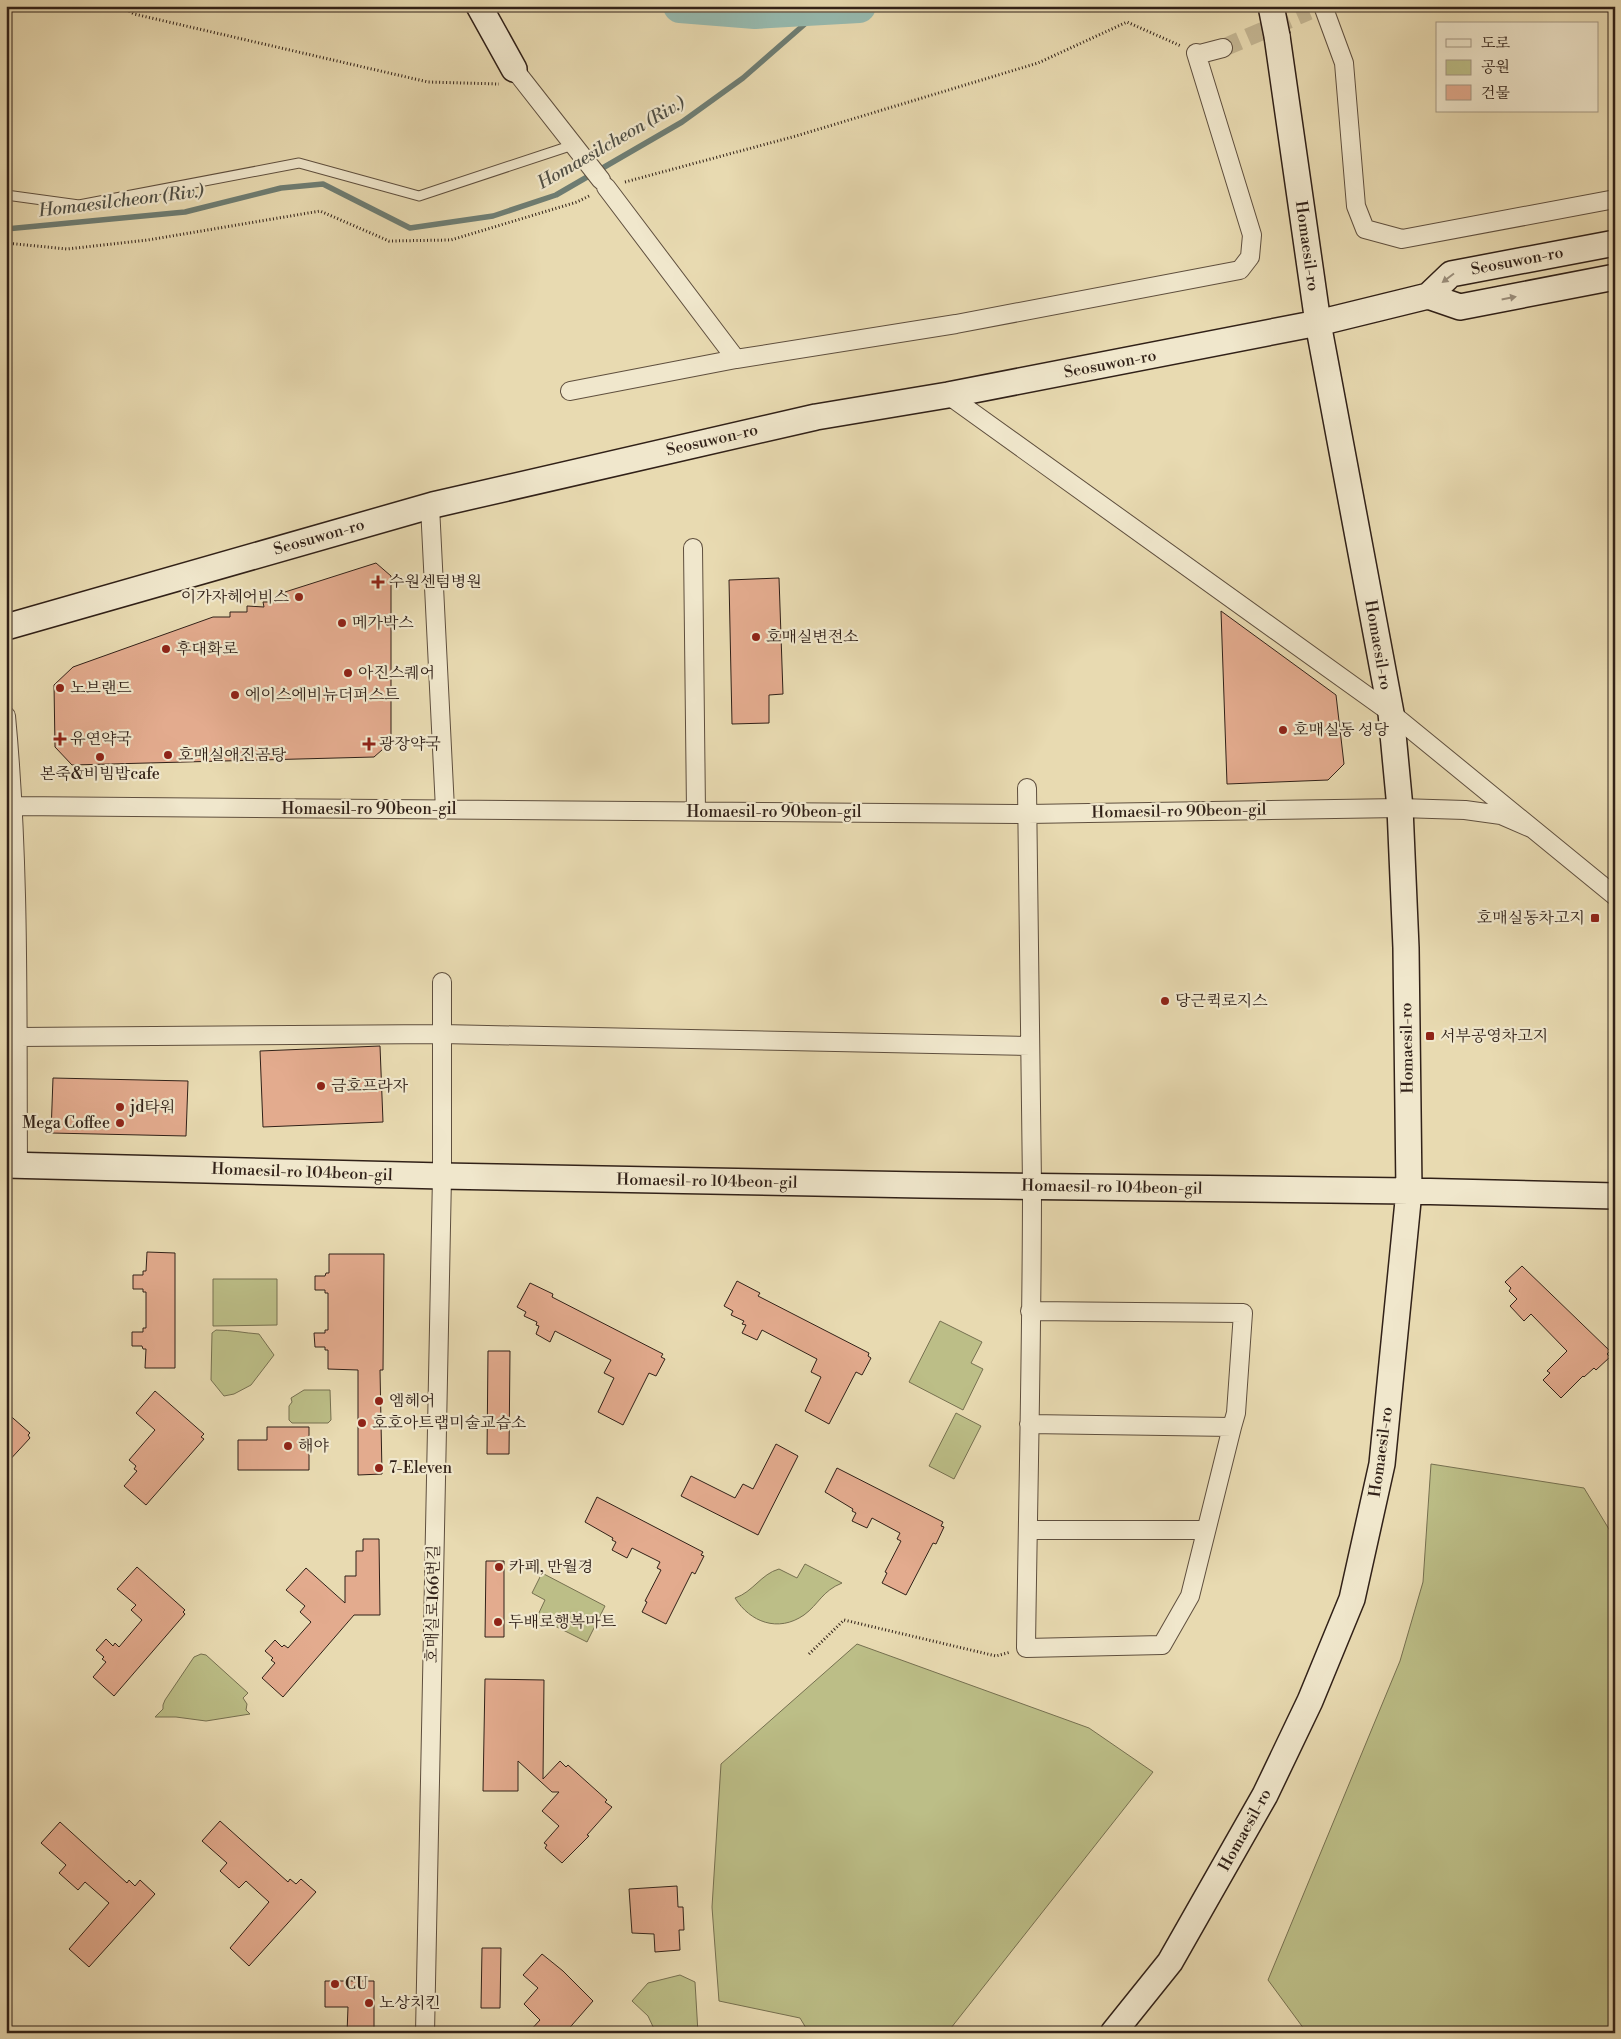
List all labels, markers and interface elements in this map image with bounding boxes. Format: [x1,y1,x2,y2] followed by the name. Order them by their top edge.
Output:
[1436,22,1598,112] legend
[1481,34,1510,53] text: 도로
[1481,58,1510,77] text: 공원
[1481,84,1510,103] text: 건물
[532,91,689,195] water label: Homaesilcheon (Riv.)
[36,179,205,223] water label: Homaesilcheon (Riv.)
[1291,200,1323,292] street label: Homaesil-ro
[1469,242,1565,280] street label: Seosuwon-ro
[1441,273,1455,283] one-way arrow
[1501,294,1516,302] one-way arrow
[1062,345,1158,383] street label: Seosuwon-ro
[664,420,760,460] street label: Seosuwon-ro
[271,514,367,560] street label: Seosuwon-ro
[389,572,482,592] place label: 수원센텀병원
[371,575,385,589] marker: 수원센텀병원
[181,587,290,607] place label: 이가자헤어비스
[293,591,305,603] marker: 이가자헤어비스
[1360,598,1396,692] street label: Homaesil-ro
[352,613,414,633] place label: 메가박스
[336,617,348,629] marker: 메가박스
[766,627,859,647] place label: 호매실변전소
[750,631,762,643] marker: 호매실변전소
[176,639,238,659] place label: 후대화로
[160,643,172,655] marker: 후대화로
[358,663,435,683] place label: 아진스퀘어
[342,667,354,679] marker: 아진스퀘어
[70,678,132,698] place label: 노브랜드
[54,682,66,694] marker: 노브랜드
[245,685,400,705] place label: 에이스에비뉴더퍼스트
[229,689,241,701] marker: 에이스에비뉴더퍼스트
[1293,720,1390,740] place label: 호매실동 성당
[1277,724,1289,736] marker: 호매실동 성당
[70,729,132,749] place label: 유연약국
[54,733,66,745] marker: 유연약국
[379,734,441,754] place label: 광장약국
[363,738,375,750] marker: 광장약국
[178,745,287,765] place label: 호매실애진곰탕
[162,749,174,761] marker: 호매실애진곰탕
[94,751,106,763] marker: 본죽&비빔밥cafe
[40,764,160,784] place label: 본죽&비빔밥cafe
[281,799,457,819] street label: Homaesil-ro 90beon-gil
[1091,799,1267,823] street label: Homaesil-ro 90beon-gil
[686,802,862,822] street label: Homaesil-ro 90beon-gil
[1477,908,1585,928] place label: 호매실동차고지
[1589,912,1601,924] marker: 호매실동차고지
[1175,991,1268,1011] place label: 당근퀵로지스
[1159,995,1171,1007] marker: 당근퀵로지스
[1396,1002,1418,1094] street label: Homaesil-ro
[1440,1026,1548,1046] place label: 서부공영차고지
[1424,1030,1436,1042] marker: 서부공영차고지
[331,1076,409,1096] place label: 금호프라자
[315,1080,327,1092] marker: 금호프라자
[129,1097,175,1117] place label: jd타워
[114,1101,126,1113] marker: jd타워
[22,1113,110,1133] place label: Mega Coffee
[114,1117,126,1129] marker: Mega Coffee
[211,1159,393,1185] street label: Homaesil-ro 104beon-gil
[616,1169,798,1193] street label: Homaesil-ro 104beon-gil
[1021,1175,1203,1199] street label: Homaesil-ro 104beon-gil
[389,1391,435,1411] place label: 엠헤어
[373,1395,385,1407] marker: 엠헤어
[1365,1406,1397,1498] street label: Homaesil-ro
[372,1413,527,1433] place label: 호호아트랩미술교습소
[356,1417,368,1429] marker: 호호아트랩미술교습소
[298,1436,329,1456] place label: 해야
[282,1440,294,1452] marker: 해야
[389,1458,452,1478] place label: 7-Eleven
[373,1462,385,1474] marker: 7-Eleven
[422,1545,444,1663] street label: 호매실로166번길
[509,1557,593,1577] place label: 카페, 만월경
[493,1561,505,1573] marker: 카페, 만월경
[508,1612,617,1632] place label: 두배로행복마트
[492,1616,504,1628] marker: 두배로행복마트
[1214,1785,1276,1875] street label: Homaesil-ro
[345,1974,368,1994] place label: CU
[329,1978,341,1990] marker: CU
[379,1993,441,2013] place label: 노상치킨
[363,1997,375,2009] marker: 노상치킨

